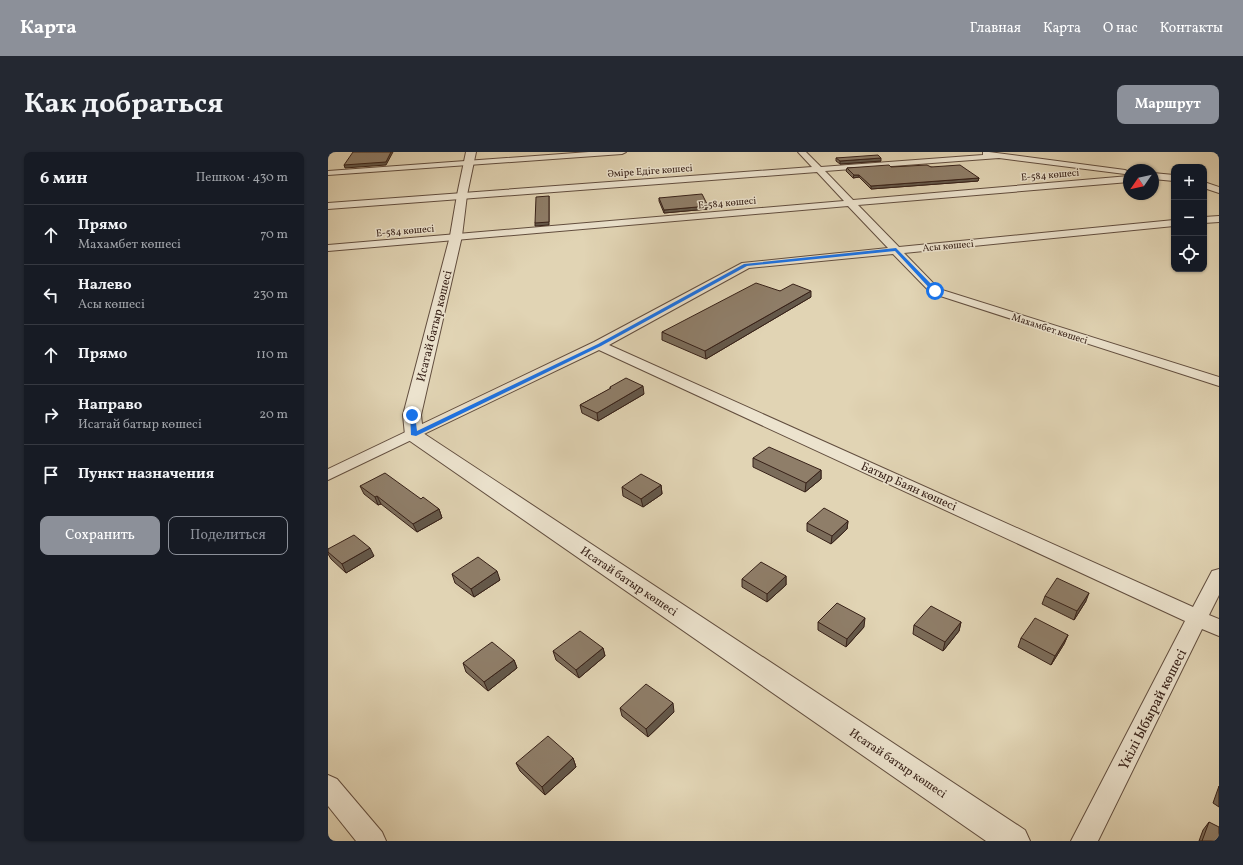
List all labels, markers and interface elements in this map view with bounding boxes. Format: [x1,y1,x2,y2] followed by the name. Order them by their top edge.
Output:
[20,15,77,41] text: Карта
[970,19,1021,38] text: Главная
[1043,19,1081,38] text: Карта
[1103,19,1138,38] text: О нас
[1160,19,1223,38] text: Контакты
[24,85,223,124] text: Как добраться
[1117,85,1219,124] button: Маршрут
[607,161,693,181] street label: Әміре Едіге көшесі
[1123,164,1159,200] north arrow
[1171,164,1207,272] map controls
[1171,164,1207,200] button: +
[1020,165,1080,185] street label: Е-584 көшесі
[40,167,87,190] text: 6 мин
[196,169,288,187] text: Пешком · 430 m
[697,193,757,213] street label: Е-584 көшесі
[1171,200,1207,236] button: −
[78,215,127,236] text: Прямо
[375,221,435,241] street label: Е-584 көшесі
[40,224,62,246] icon: ahead
[260,226,288,244] text: 70 m
[78,236,181,254] text: Махамбет көшесі
[1171,236,1207,272] button: locate
[922,237,974,255] street label: Асы көшесі
[413,268,457,384] street label: Исатай батыр көшесі
[78,275,132,296] text: Налево
[926,282,944,300] route start
[40,284,62,306] icon: left
[253,286,288,304] text: 230 m
[78,296,145,314] text: Асы көшесі
[1010,310,1090,348] street label: Махамбет көшесі
[40,344,62,366] icon: ahead
[78,344,127,365] text: Прямо
[256,346,288,364] text: 110 m
[78,395,142,416] text: Направо
[40,404,62,426] icon: right
[259,406,288,424] text: 20 m
[403,406,421,424] route end
[78,416,202,434] text: Исатай батыр көшесі
[858,459,959,515] street label: Батыр Баян көшесі
[40,464,62,486] icon: arrive
[78,464,214,485] text: Пункт назначения
[40,516,160,555] button: Сохранить
[168,516,288,555] button: Поделиться
[577,543,681,621] street label: Исатай батыр көшесі
[1115,646,1192,773] street label: Үкілі Ыбырай көшесі
[846,725,950,803] street label: Исатай батыр көшесі

